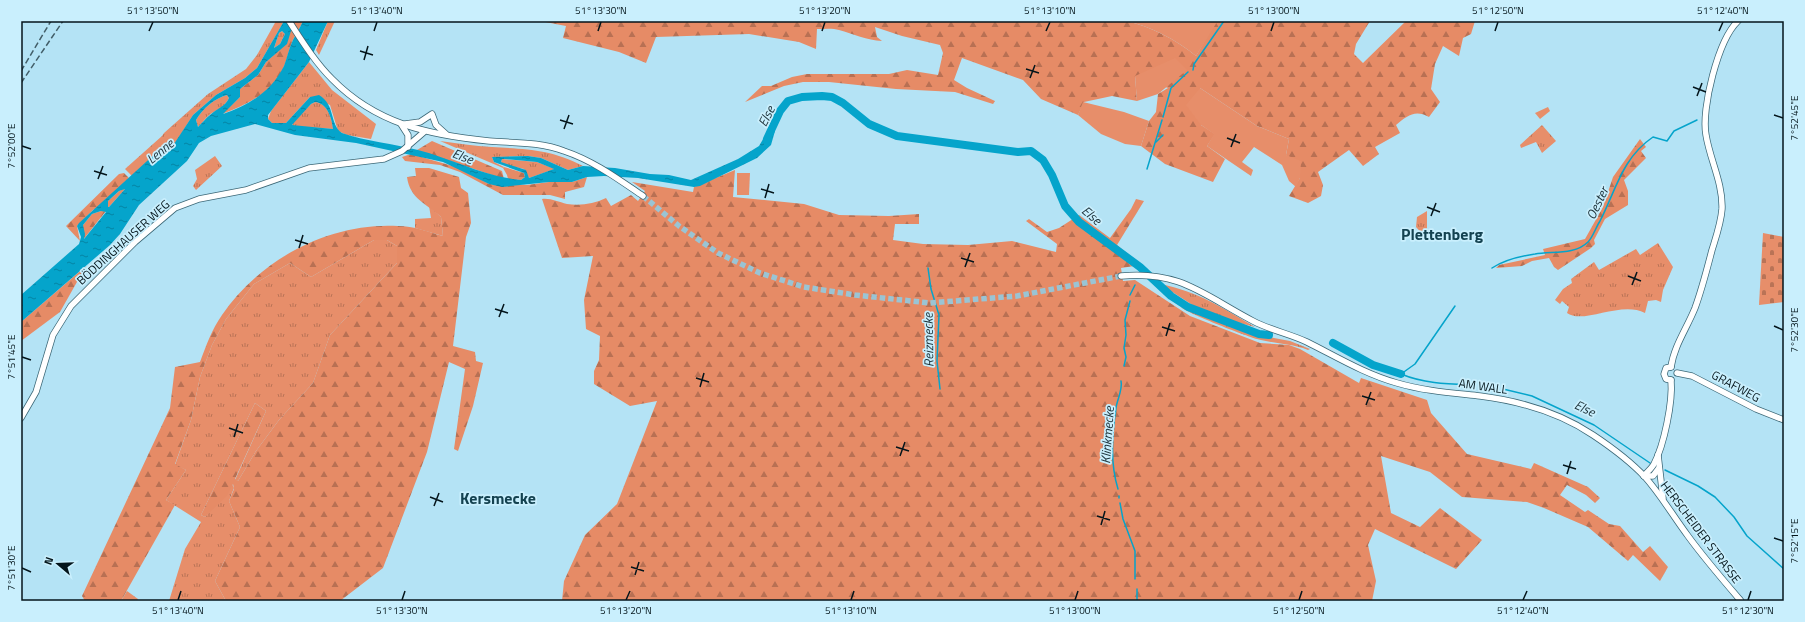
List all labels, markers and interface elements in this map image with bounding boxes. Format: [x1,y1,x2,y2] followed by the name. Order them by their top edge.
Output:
[127,3,179,18] text: 51°13'50"N
[351,3,403,18] text: 51°13'40"N
[575,3,627,18] text: 51°13'30"N
[799,3,851,18] text: 51°13'20"N
[1024,3,1076,18] text: 51°13'10"N
[1248,3,1300,18] text: 51°13'00"N
[1472,3,1524,18] text: 51°12'50"N
[1697,3,1749,18] text: 51°12'40"N
[1787,95,1802,140] text: 7°52'45"E
[752,101,780,130] water label: Else
[4,123,19,168] text: 7°52'00"E
[142,133,179,168] water label: Lenne
[450,143,477,169] water label: Else
[1581,182,1614,223] water label: Oester
[72,195,174,289] street label: BÖDDINGHAUSER WEG
[1078,201,1107,230] water label: Else
[1401,222,1483,246] district label: Plettenberg
[1787,307,1802,352] text: 7°52'30"E
[918,312,938,367] water label: Reizmecke
[4,334,19,379] text: 7°51'45"E
[1708,365,1764,407] street label: GRAFWEG
[1457,373,1509,399] street label: AM WALL
[1571,395,1600,422] water label: Else
[1095,405,1119,464] water label: Klinkmecke
[1656,477,1746,588] street label: HERSCHEIDER STRASSE
[460,486,536,510] district label: Kersmecke
[1787,518,1802,563] text: 7°52'15"E
[38,544,78,584] north arrow
[4,545,19,590] text: 7°51'30"E
[40,555,57,567] text: N
[152,603,204,618] text: 51°13'40"N
[376,603,428,618] text: 51°13'30"N
[600,603,652,618] text: 51°13'20"N
[825,603,877,618] text: 51°13'10"N
[1049,603,1101,618] text: 51°13'00"N
[1273,603,1325,618] text: 51°12'50"N
[1497,603,1549,618] text: 51°12'40"N
[1722,603,1774,618] text: 51°12'30"N

